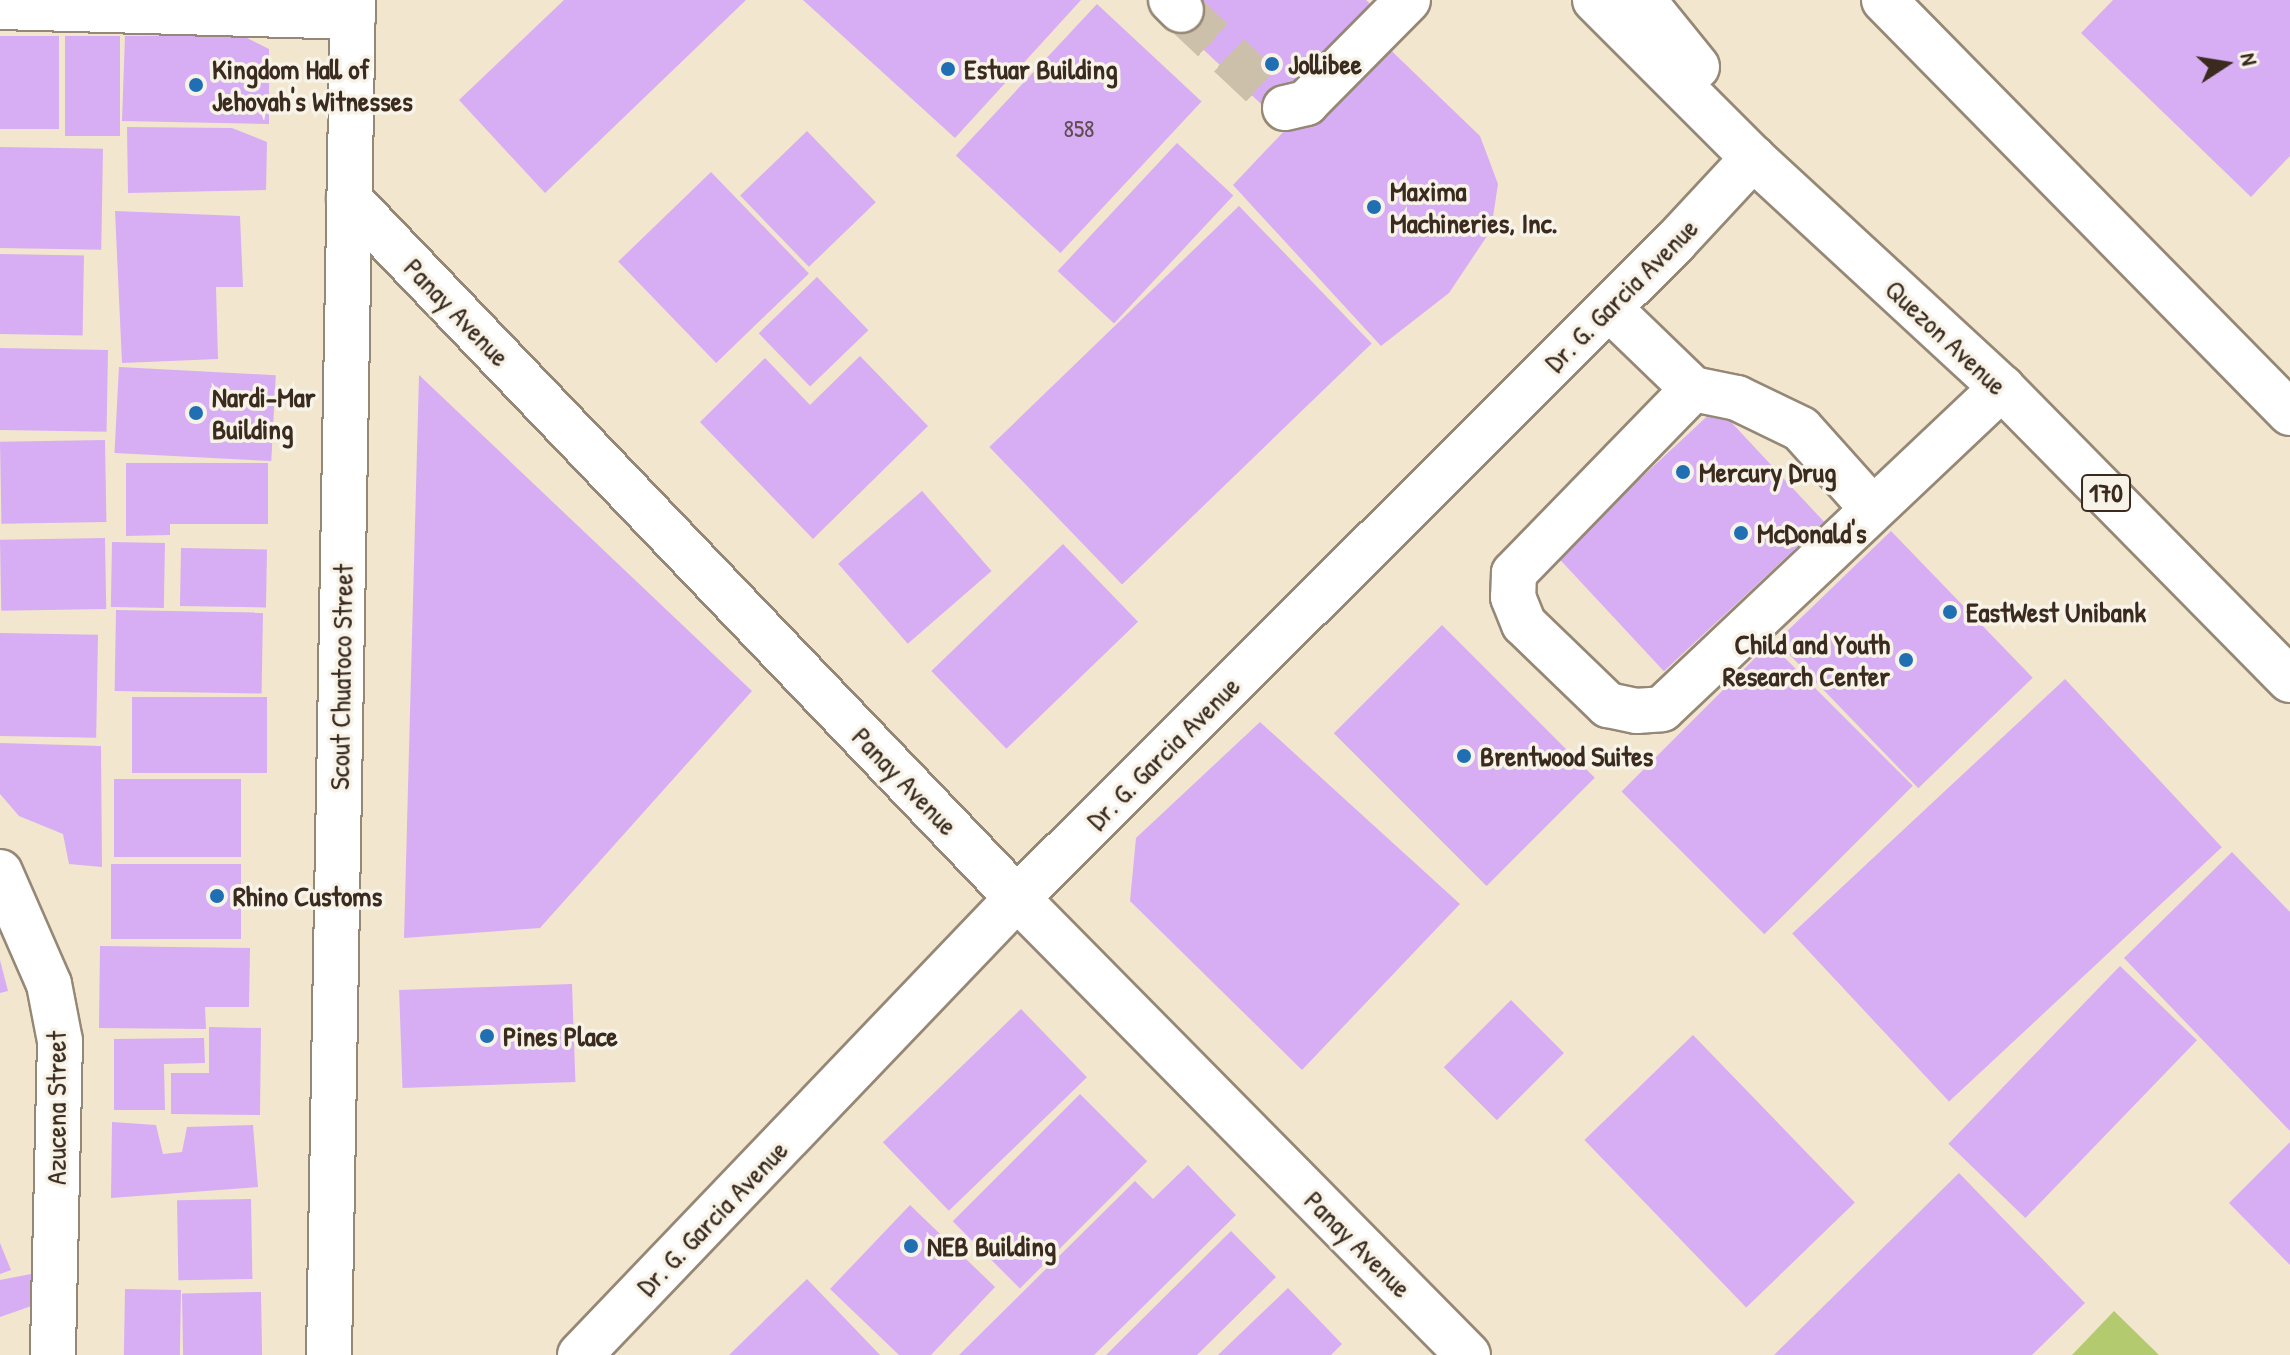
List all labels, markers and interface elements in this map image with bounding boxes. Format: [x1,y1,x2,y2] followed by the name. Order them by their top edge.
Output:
[2186,24,2266,104] north arrow
[1288,47,1362,81] place label: Jollibee
[2234,50,2265,68] text: N
[212,52,413,118] place label: Kingdom Hall of Jehovah's Witnesses
[964,52,1118,86] place label: Estuar Building
[1263,55,1281,73] marker: Jollibee
[939,60,957,78] marker: Estuar Building
[187,76,205,94] marker: Kingdom Hall of Jehovah's Witnesses
[1064,115,1094,143] house number: 858
[1390,174,1557,240] place label: Maxima Machineries, Inc.
[1365,198,1383,216] marker: Maxima Machineries, Inc.
[1537,211,1705,379] street label: Dr. G. Garcia Avenue
[397,251,517,373] street label: Panay Avenue
[1878,272,2014,402] street label: Quezon Avenue
[212,380,316,446] place label: Nardi-Mar Building
[187,404,205,422] marker: Nardi-Mar Building
[1699,455,1836,489] place label: Mercury Drug
[1674,463,1692,481] marker: Mercury Drug
[2080,471,2132,515] road number: 170
[1757,516,1866,550] place label: McDonald's
[1732,524,1750,542] marker: McDonald's
[322,564,360,790] street label: Scout Chuatoco Street
[1966,595,2146,629] place label: EastWest Unibank
[1941,603,1959,621] marker: EastWest Unibank
[1723,627,1890,693] place label: Child and Youth Research Center
[1897,651,1915,669] marker: Child and Youth Research Center
[1079,669,1247,837] street label: Dr. G. Garcia Avenue
[845,720,965,842] street label: Panay Avenue
[1480,739,1653,773] place label: Brentwood Suites
[1455,747,1473,765] marker: Brentwood Suites
[233,879,382,913] place label: Rhino Customs
[208,887,226,905] marker: Rhino Customs
[503,1019,618,1053] place label: Pines Place
[478,1027,496,1045] marker: Pines Place
[39,1031,73,1185] street label: Azucena Street
[629,1133,795,1303] street label: Dr. G. Garcia Avenue
[1298,1184,1418,1304] street label: Panay Avenue
[927,1229,1056,1263] place label: NEB Building
[902,1237,920,1255] marker: NEB Building

